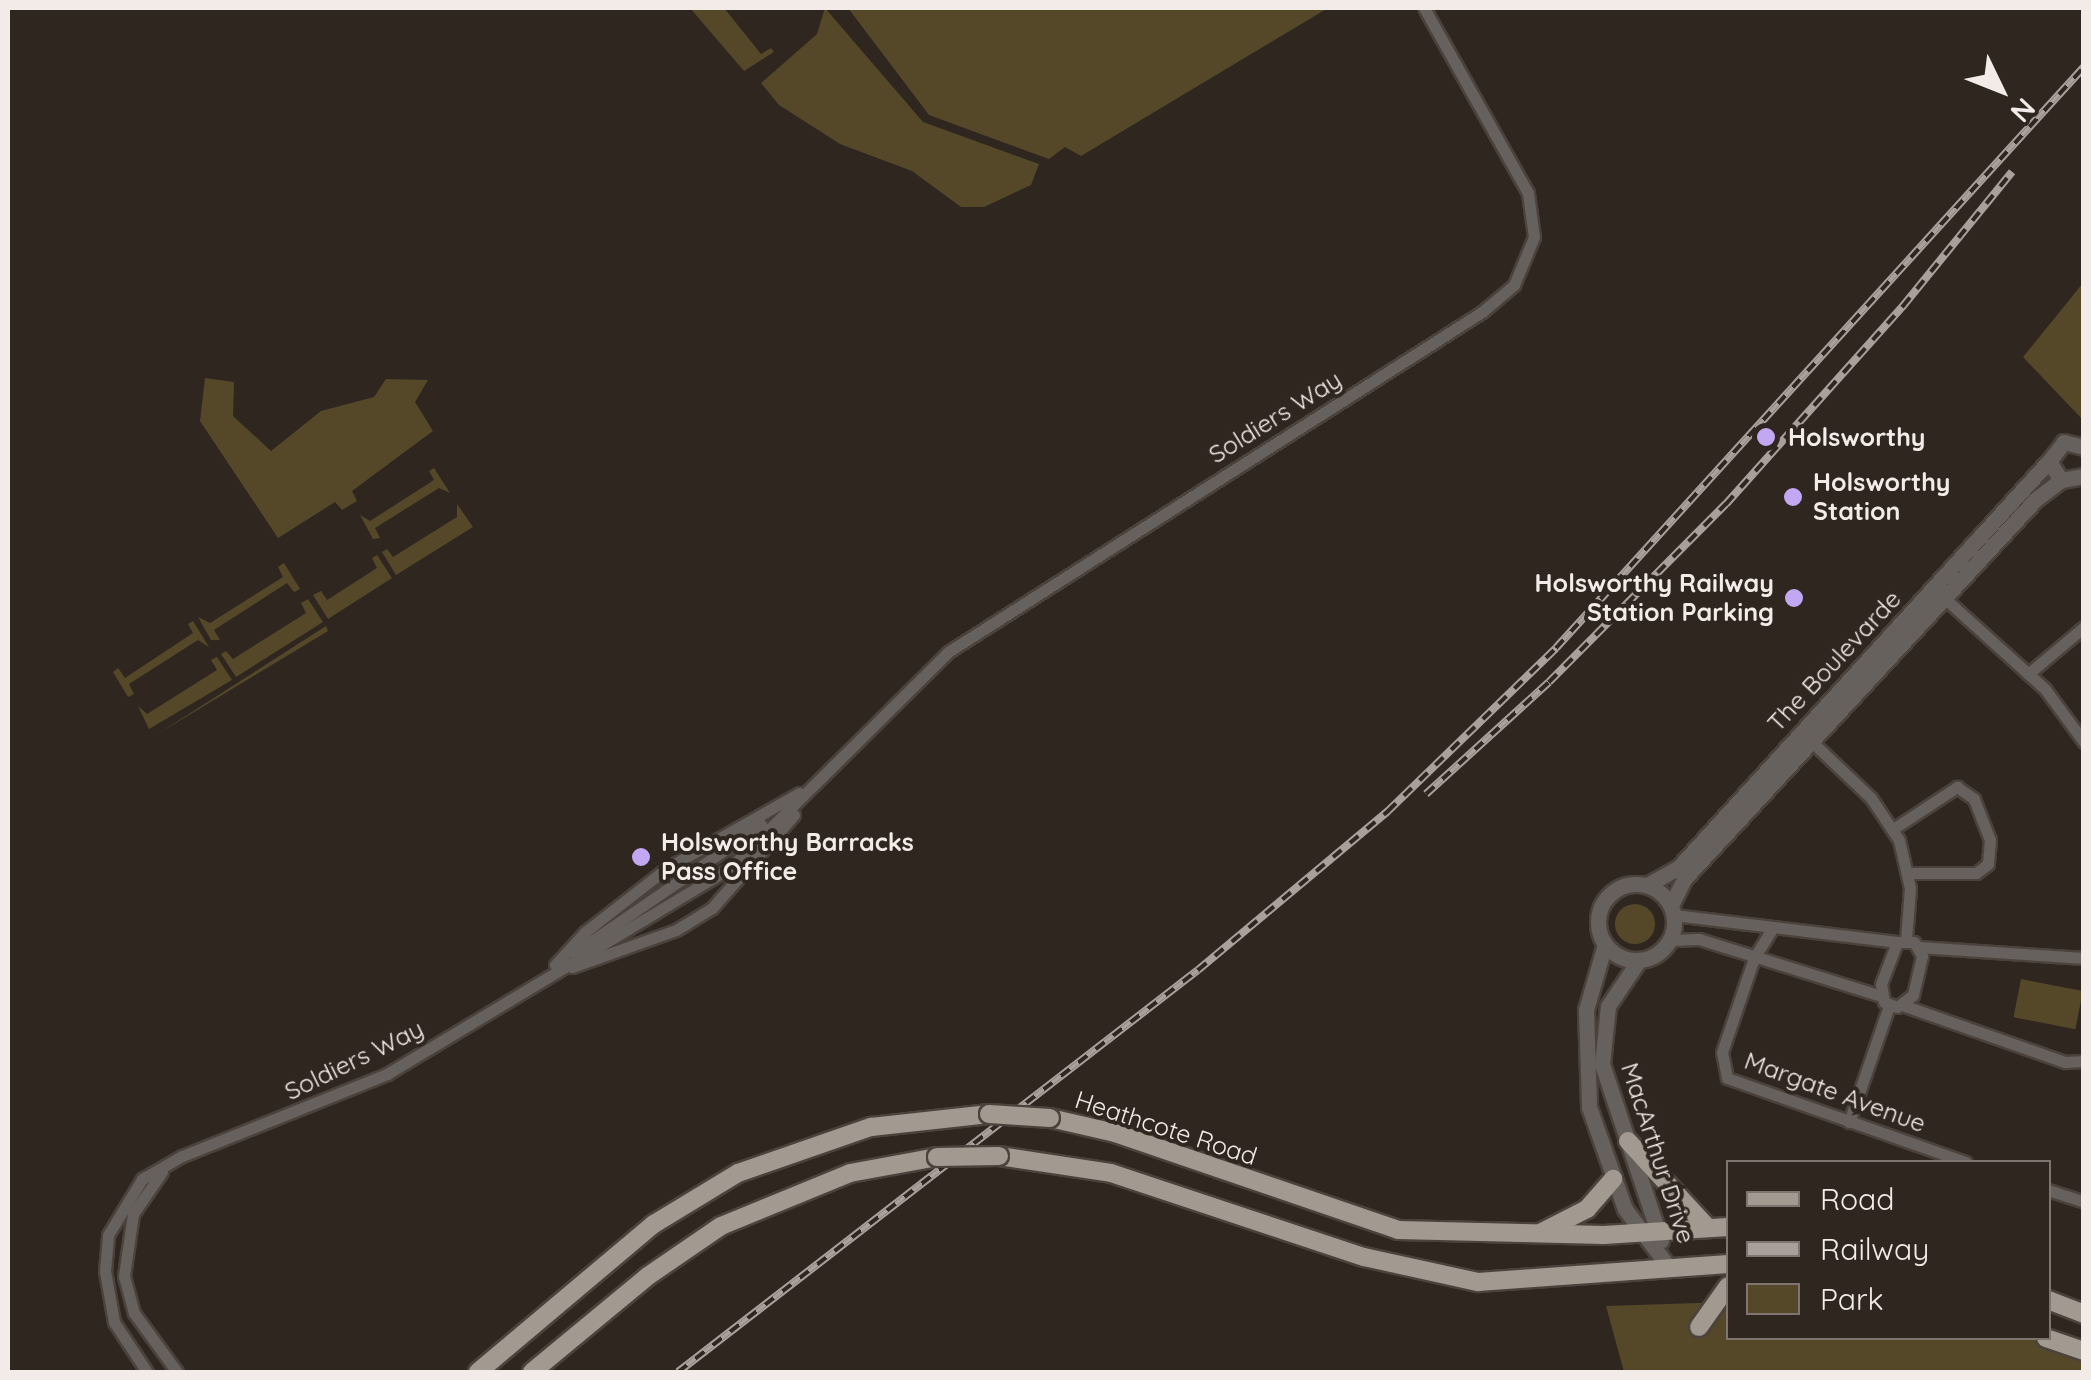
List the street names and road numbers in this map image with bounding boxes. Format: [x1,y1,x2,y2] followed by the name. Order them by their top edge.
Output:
[1203,364,1347,470] street label: Soldiers Way
[1761,584,1907,738] street label: The Boulevarde
[280,1013,428,1107] street label: Soldiers Way
[1740,1045,1930,1139] street label: Margate Avenue
[1615,1059,1701,1247] street label: MacArthur Drive
[1071,1084,1261,1172] street label: Heathcote Road

